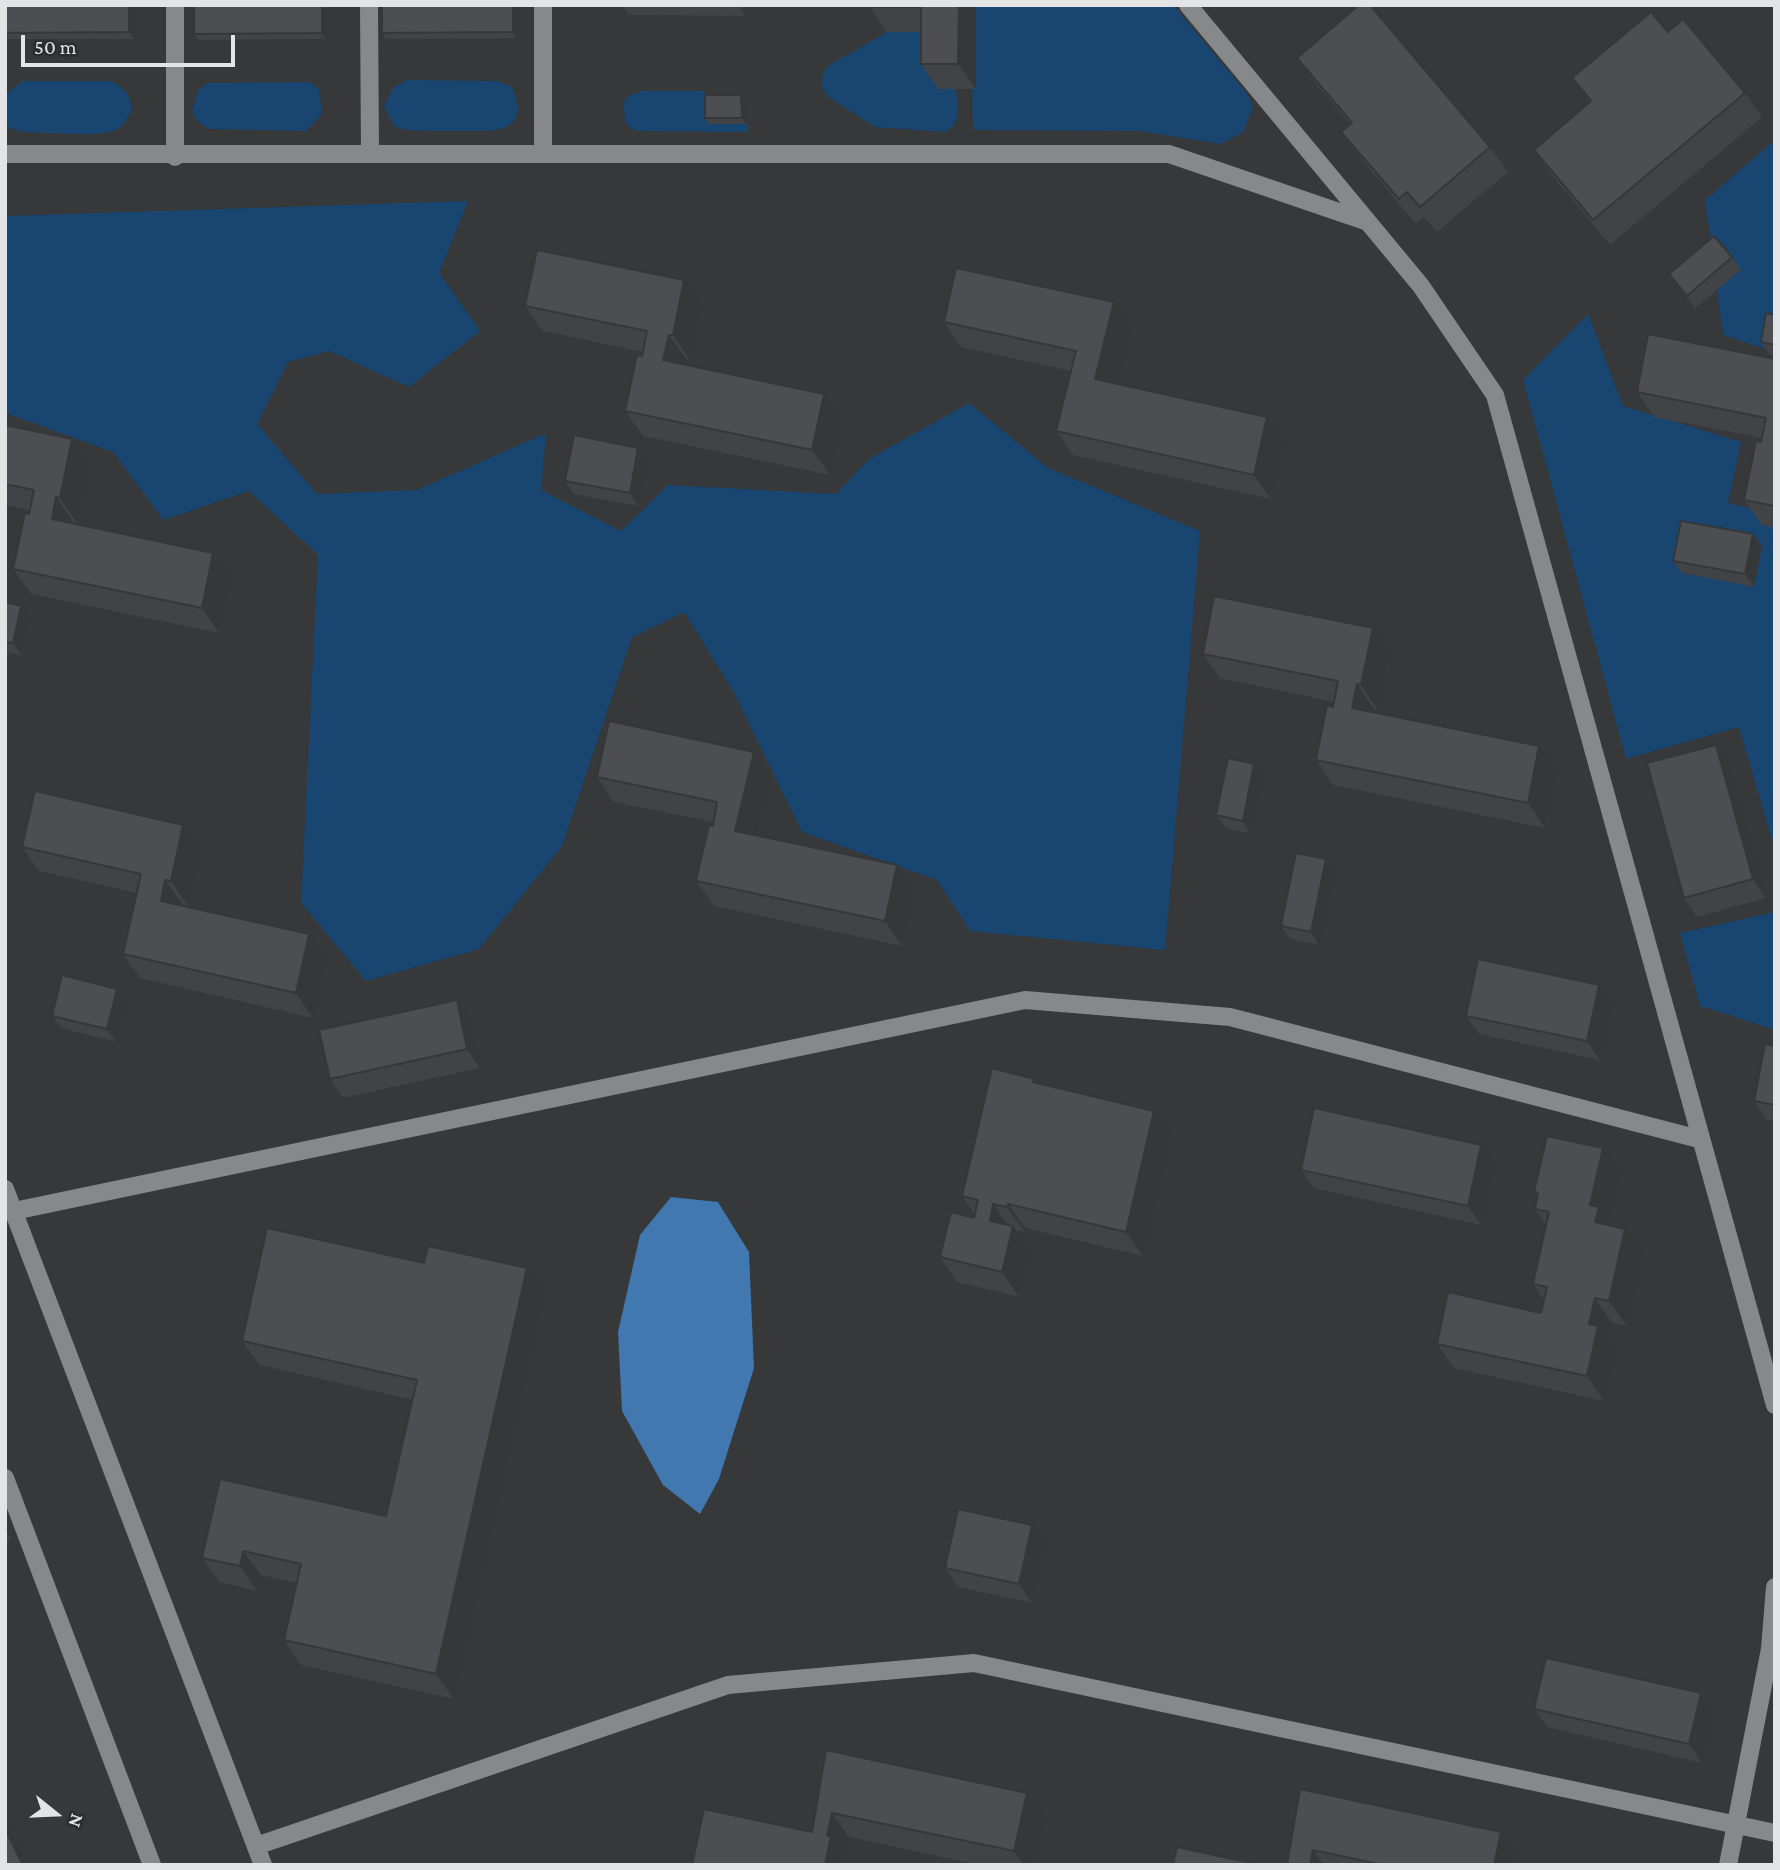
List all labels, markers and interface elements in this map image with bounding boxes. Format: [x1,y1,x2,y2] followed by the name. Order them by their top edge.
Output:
[24,21,238,65] scale bar
[34,35,77,59] text: 50 m
[21,1779,91,1849] north arrow
[64,1811,88,1830] text: N

